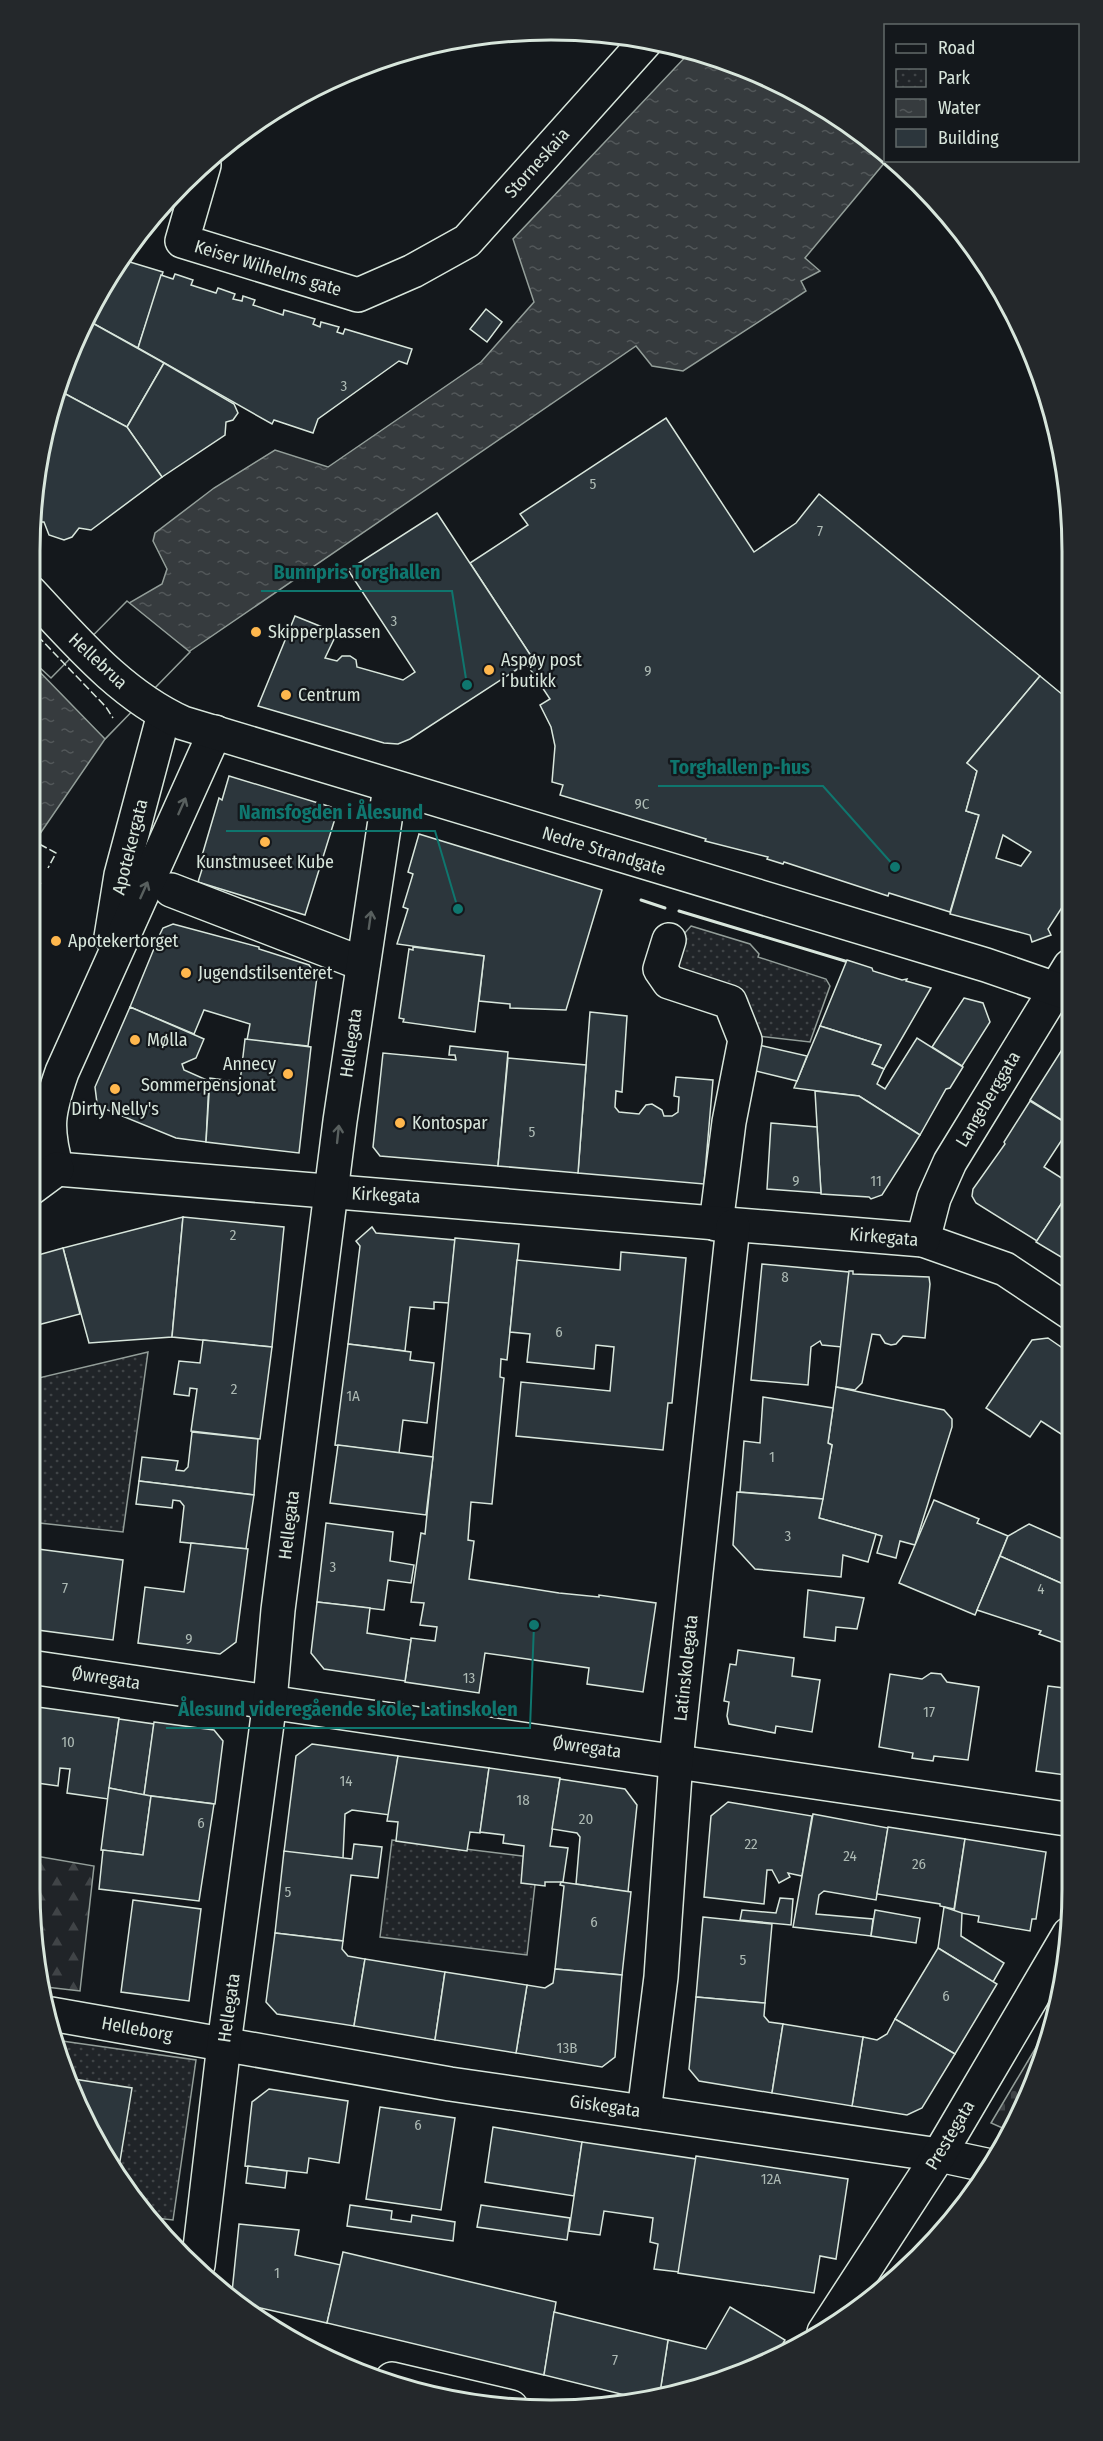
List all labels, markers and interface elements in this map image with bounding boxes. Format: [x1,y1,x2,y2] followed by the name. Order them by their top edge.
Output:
[884,24,1079,162] legend
[938,37,975,59] text: Road
[938,67,971,89] text: Park
[938,97,981,119] text: Water
[500,123,574,203] street label: Storneskaia
[938,127,999,149] text: Building
[192,235,344,301] street label: Keiser Wilhelms gate
[341,377,348,395] house number: 3
[590,475,597,493] house number: 5
[817,522,823,540] house number: 7
[261,553,452,591] callout: Bunnpris Torghallen
[274,560,440,584] text: Bunnpris Torghallen
[391,612,398,630] house number: 3
[268,621,381,643] place label: Skipperplassen
[249,625,263,639] marker: Skipperplassen
[64,628,132,694] street label: Hellebrua
[501,649,582,692] place label: Aspøy post i butikk
[644,662,652,680] house number: 9
[482,663,496,677] marker: Aspøy post i butikk
[298,684,361,706] place label: Centrum
[279,688,293,702] marker: Centrum
[658,748,823,786] callout: Torghallen p-hus
[670,755,810,779] text: Torghallen p-hus
[226,793,435,831] callout: Namsfogden i Ålesund
[635,795,650,813] house number: 9C
[108,797,153,897] street label: Apotekergata
[176,797,188,815] one-way arrow
[239,799,423,824] text: Namsfogden i Ålesund
[539,822,669,880] street label: Nedre Strandgate
[258,835,272,849] marker: Kunstmuseet Kube
[196,851,334,873] place label: Kunstmuseet Kube
[139,882,151,900] one-way arrow
[364,911,375,930] one-way arrow
[68,930,179,952] place label: Apotekertorget
[49,934,63,948] marker: Apotekertorget
[198,962,333,984] place label: Jugendstilsenteret
[179,966,193,980] marker: Jugendstilsenteret
[335,1007,367,1079] street label: Hellegata
[147,1029,188,1051] place label: Mølla
[128,1033,142,1047] marker: Mølla
[951,1047,1025,1151] street label: Langeberggata
[141,1053,276,1096] place label: Annecy Sommerpensjonat
[281,1067,295,1081] marker: Annecy Sommerpensjonat
[108,1082,122,1096] marker: Dirty Nelly's
[71,1098,159,1120] place label: Dirty Nelly's
[412,1112,488,1134] place label: Kontospar
[393,1116,407,1130] marker: Kontospar
[529,1123,536,1141] house number: 5
[333,1124,344,1144] one-way arrow
[792,1172,800,1190] house number: 9
[870,1172,882,1190] house number: 11
[351,1182,421,1208] street label: Kirkegata
[849,1223,919,1251] street label: Kirkegata
[230,1226,237,1244] house number: 2
[781,1268,789,1286] house number: 8
[555,1323,563,1341] house number: 6
[231,1380,238,1398] house number: 2
[346,1387,360,1405] house number: 1A
[769,1448,775,1466] house number: 1
[274,1489,304,1561] street label: Hellegata
[785,1527,792,1545] house number: 3
[330,1558,337,1576] house number: 3
[62,1579,68,1597] house number: 7
[1037,1580,1045,1598] house number: 4
[669,1613,703,1722] street label: Latinskolegata
[185,1630,193,1648] house number: 9
[70,1662,142,1694] street label: Øwregata
[463,1669,476,1687] house number: 13
[166,1690,530,1728] callout: Ålesund videregående skole, Latinskolen
[177,1696,518,1721] text: Ålesund videregående skole, Latinskolen
[923,1703,935,1721] house number: 17
[551,1731,623,1763] street label: Øwregata
[61,1733,75,1751] house number: 10
[339,1772,353,1790] house number: 14
[516,1791,530,1809] house number: 18
[579,1810,593,1828] house number: 20
[197,1814,205,1832] house number: 6
[744,1835,758,1853] house number: 22
[843,1847,857,1865] house number: 24
[912,1855,926,1873] house number: 26
[285,1883,292,1901] house number: 5
[590,1913,598,1931] house number: 6
[740,1951,747,1969] house number: 5
[213,1972,245,2044] street label: Hellegata
[942,1987,950,2005] house number: 6
[100,2012,175,2046] street label: Helleborg
[557,2039,577,2057] house number: 13B
[568,2090,642,2122] street label: Giskegata
[921,2096,979,2174] street label: Prestegata
[414,2116,422,2134] house number: 6
[761,2170,781,2188] house number: 12A
[274,2264,280,2282] house number: 1
[612,2351,618,2369] house number: 7

